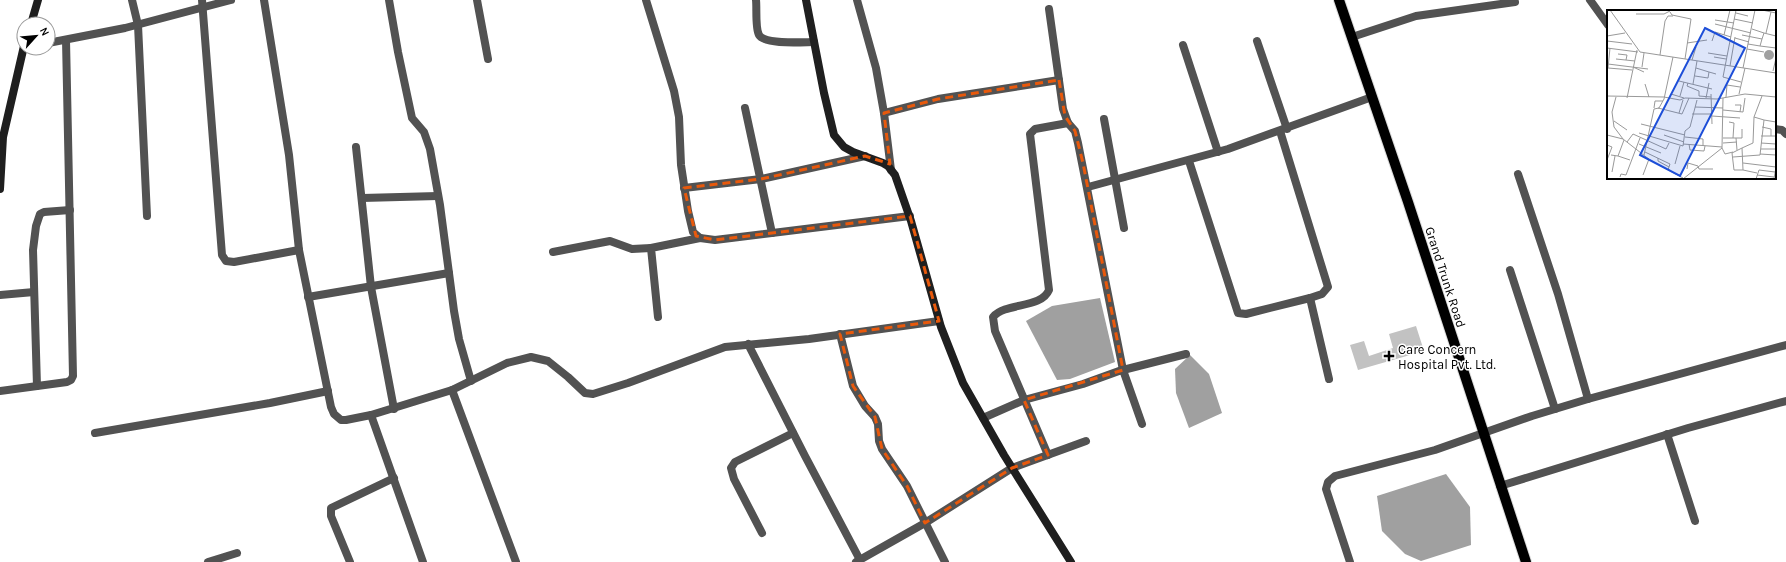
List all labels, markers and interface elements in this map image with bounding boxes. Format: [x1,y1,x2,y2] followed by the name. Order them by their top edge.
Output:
[1607,10,1776,179] inset map
[16,16,56,56] north arrow
[37,25,52,38] text: N
[1422,225,1469,329] street label: Grand Trunk Road
[1398,342,1496,372] place label: Care Concern Hospital Pvt. Ltd.
[1383,350,1395,362] marker: Care Concern Hospital Pvt. Ltd.

